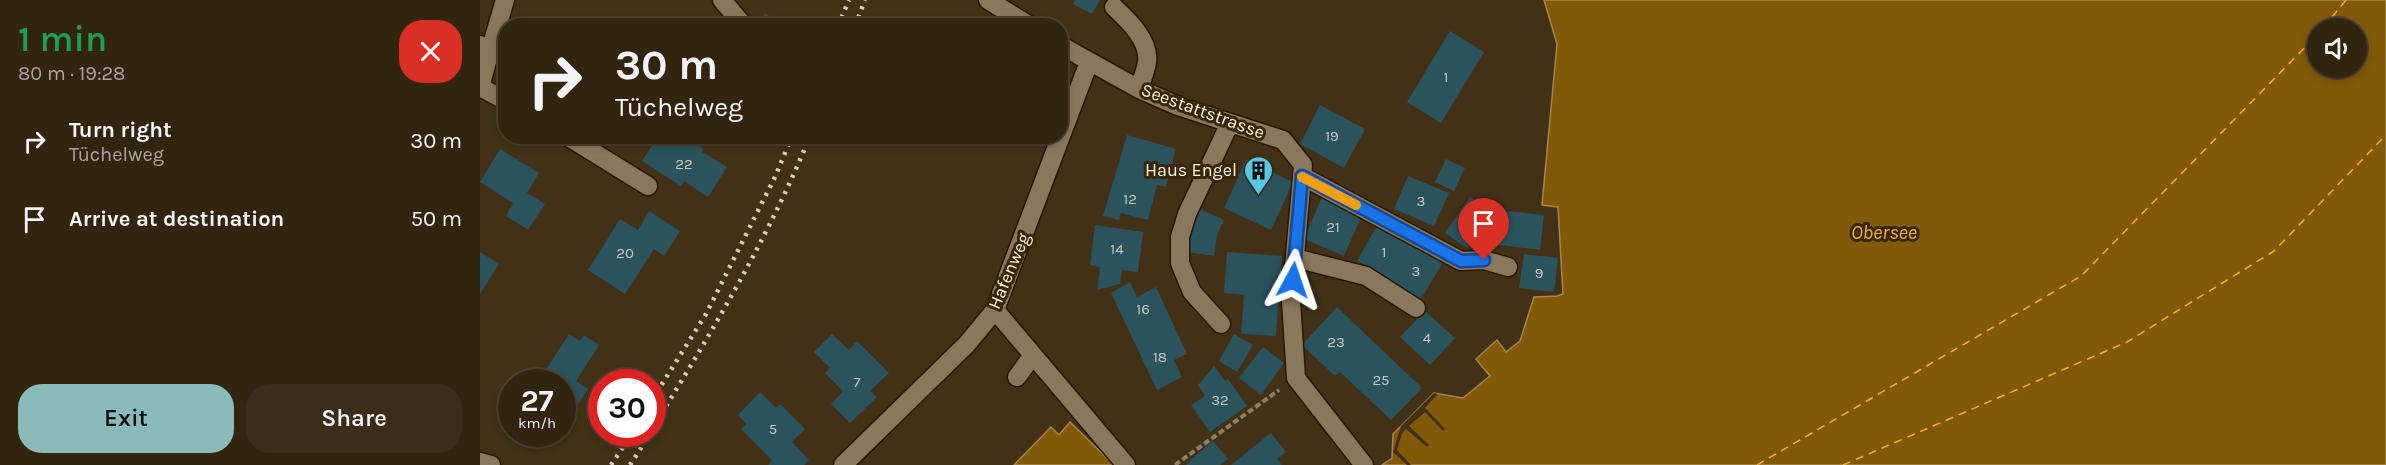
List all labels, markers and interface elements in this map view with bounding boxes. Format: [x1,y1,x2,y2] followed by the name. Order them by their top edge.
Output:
[18,18,107,60] text: 1 min
[2307,18,2367,78] map controls
[2307,18,2367,78] button: sound
[399,20,462,83] button: close
[615,40,718,90] text: 30 m
[516,42,594,120] icon: right
[18,62,125,85] text: 80 m · 19:28
[1444,68,1448,86] house number: 1
[1138,78,1268,144] street label: Seestattstrasse
[615,91,743,123] text: Tüchelweg
[69,117,172,143] text: Turn right
[18,125,51,158] icon: right
[1325,127,1339,145] house number: 19
[410,128,462,154] text: 30 m
[69,143,164,166] text: Tüchelweg
[1242,154,1274,196] building icon: Haus Engel
[675,155,693,173] house number: 22
[1145,159,1237,181] place label: Haus Engel
[1123,190,1137,208] house number: 12
[1417,192,1425,210] house number: 3
[1458,198,1509,260] pin
[18,203,51,236] icon: arrive
[69,206,284,232] text: Arrive at destination
[411,206,462,232] text: 50 m
[1467,207,1500,240] icon: arrive
[1326,218,1340,236] house number: 21
[1851,221,1917,244] water label: Obersee
[983,230,1035,312] street label: Hafenweg
[1110,240,1124,258] house number: 14
[1382,243,1386,261] house number: 1
[616,244,634,262] house number: 20
[1261,248,1325,312] position arrow
[1412,262,1420,280] house number: 3
[1535,264,1543,282] house number: 9
[1136,300,1150,318] house number: 16
[1423,329,1432,347] house number: 4
[1327,333,1345,351] house number: 23
[1153,348,1167,366] house number: 18
[588,369,666,447] speed limit sign: 30
[1372,371,1390,389] house number: 25
[853,373,861,391] house number: 7
[520,383,554,419] text: 27
[18,384,234,453] button: Exit
[246,384,462,453] button: Share
[1211,391,1229,409] house number: 32
[518,414,556,432] text: km/h
[769,420,777,438] house number: 5

